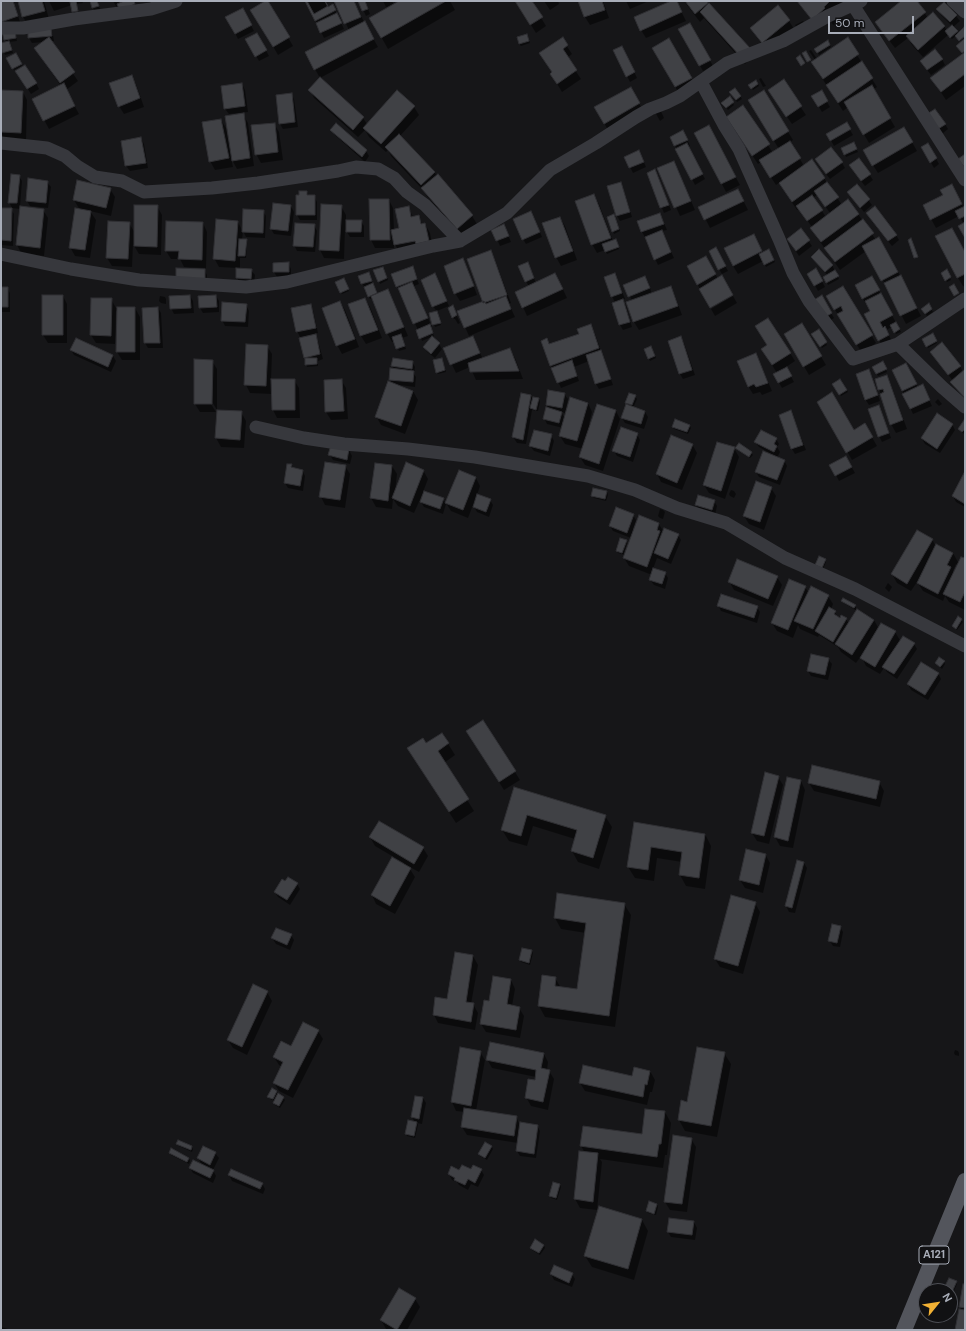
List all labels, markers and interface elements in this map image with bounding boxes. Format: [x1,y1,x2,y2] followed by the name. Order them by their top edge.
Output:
[830,8,916,34] scale bar
[835,15,864,31] text: 50 m
[919,1246,949,1264] road number: A121
[918,1283,958,1323] north arrow
[939,1291,956,1304] text: N

